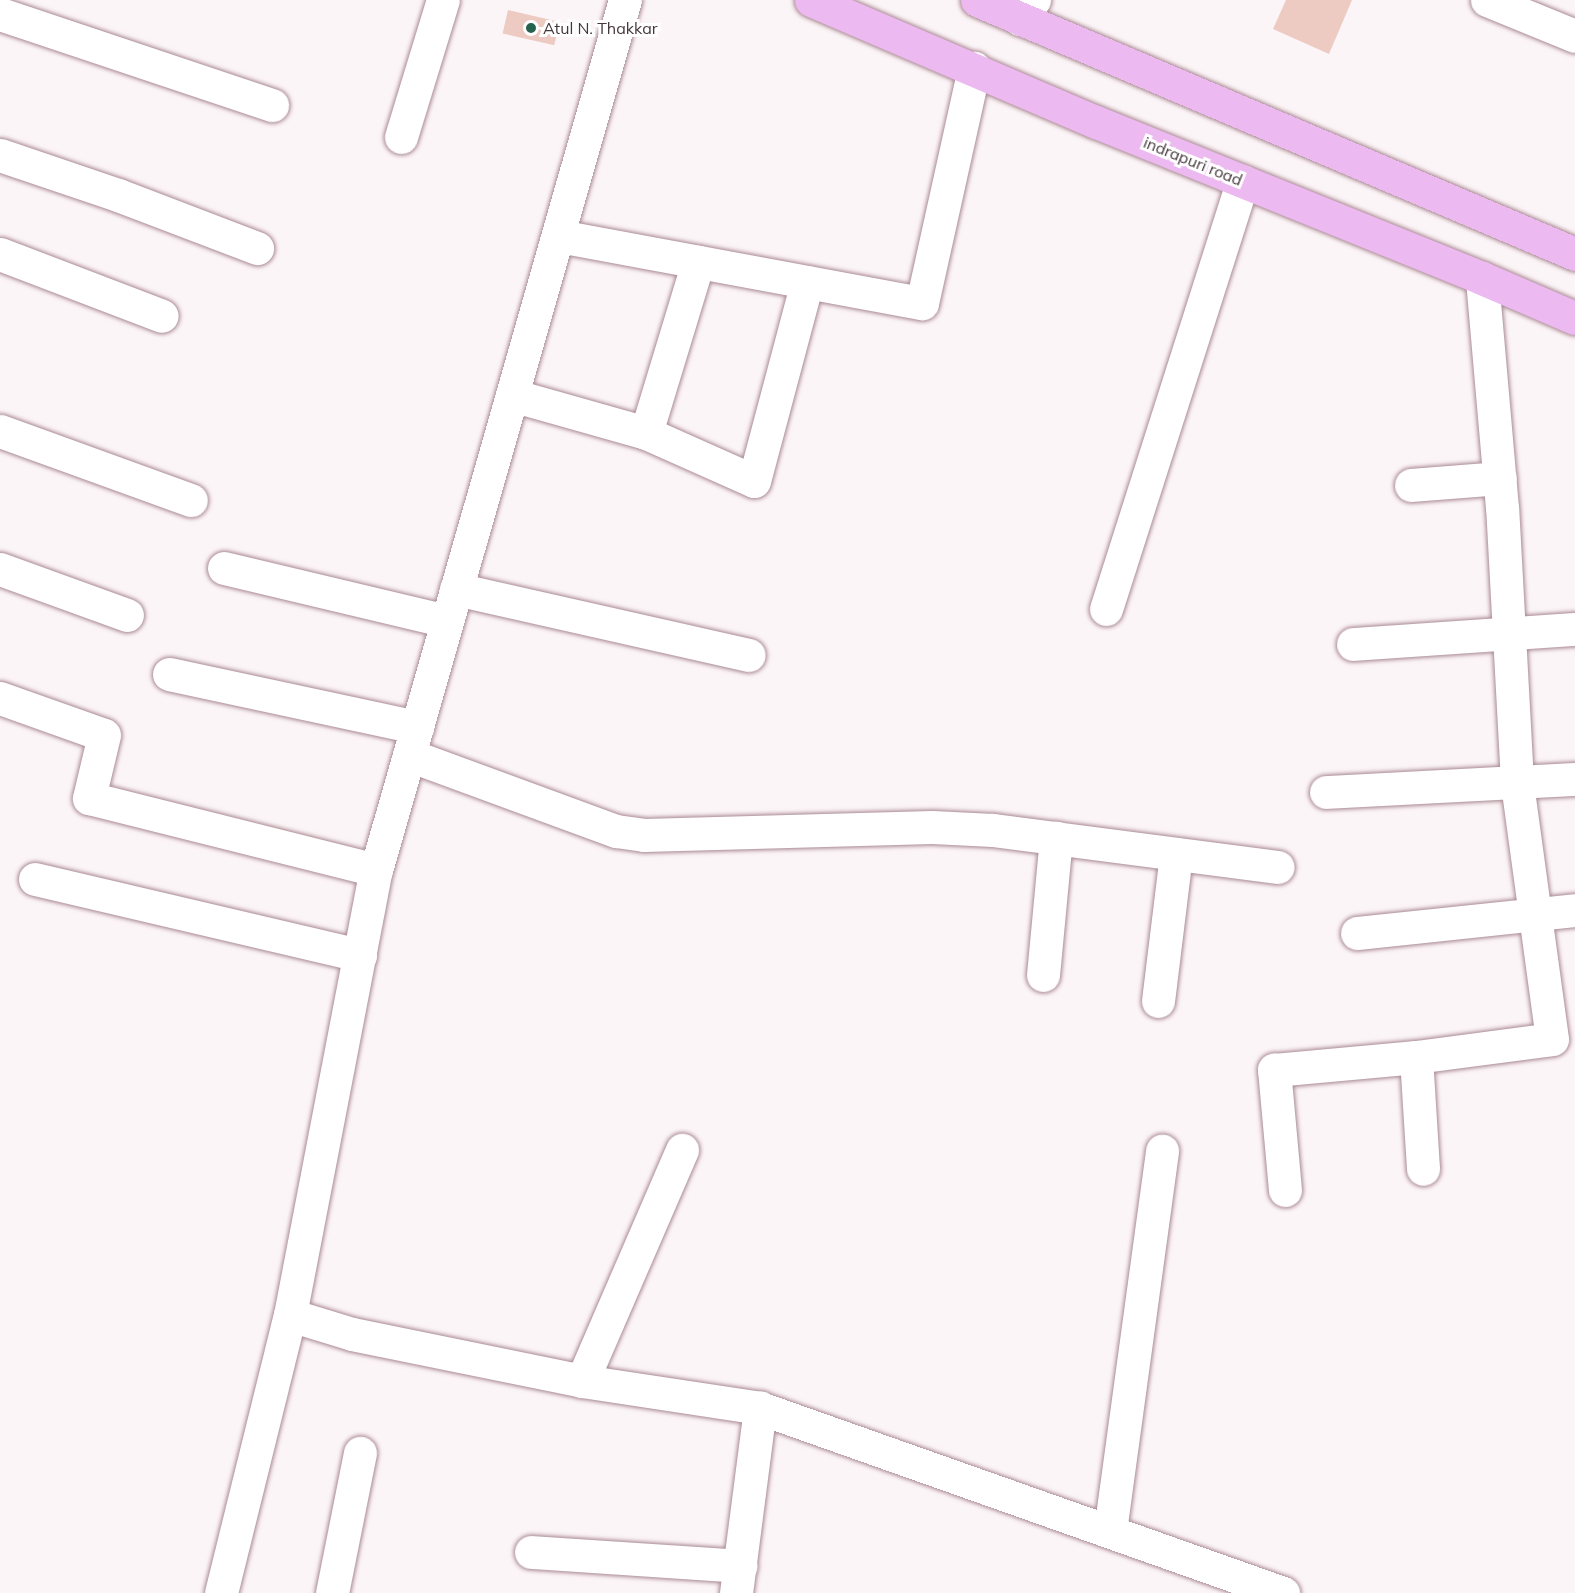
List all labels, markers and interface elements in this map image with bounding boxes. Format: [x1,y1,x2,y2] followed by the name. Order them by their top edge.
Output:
[543,18,658,38] place label: Atul N. Thakkar
[524,21,538,35] marker: Atul N. Thakkar
[1141,132,1245,190] street label: indrapuri road

